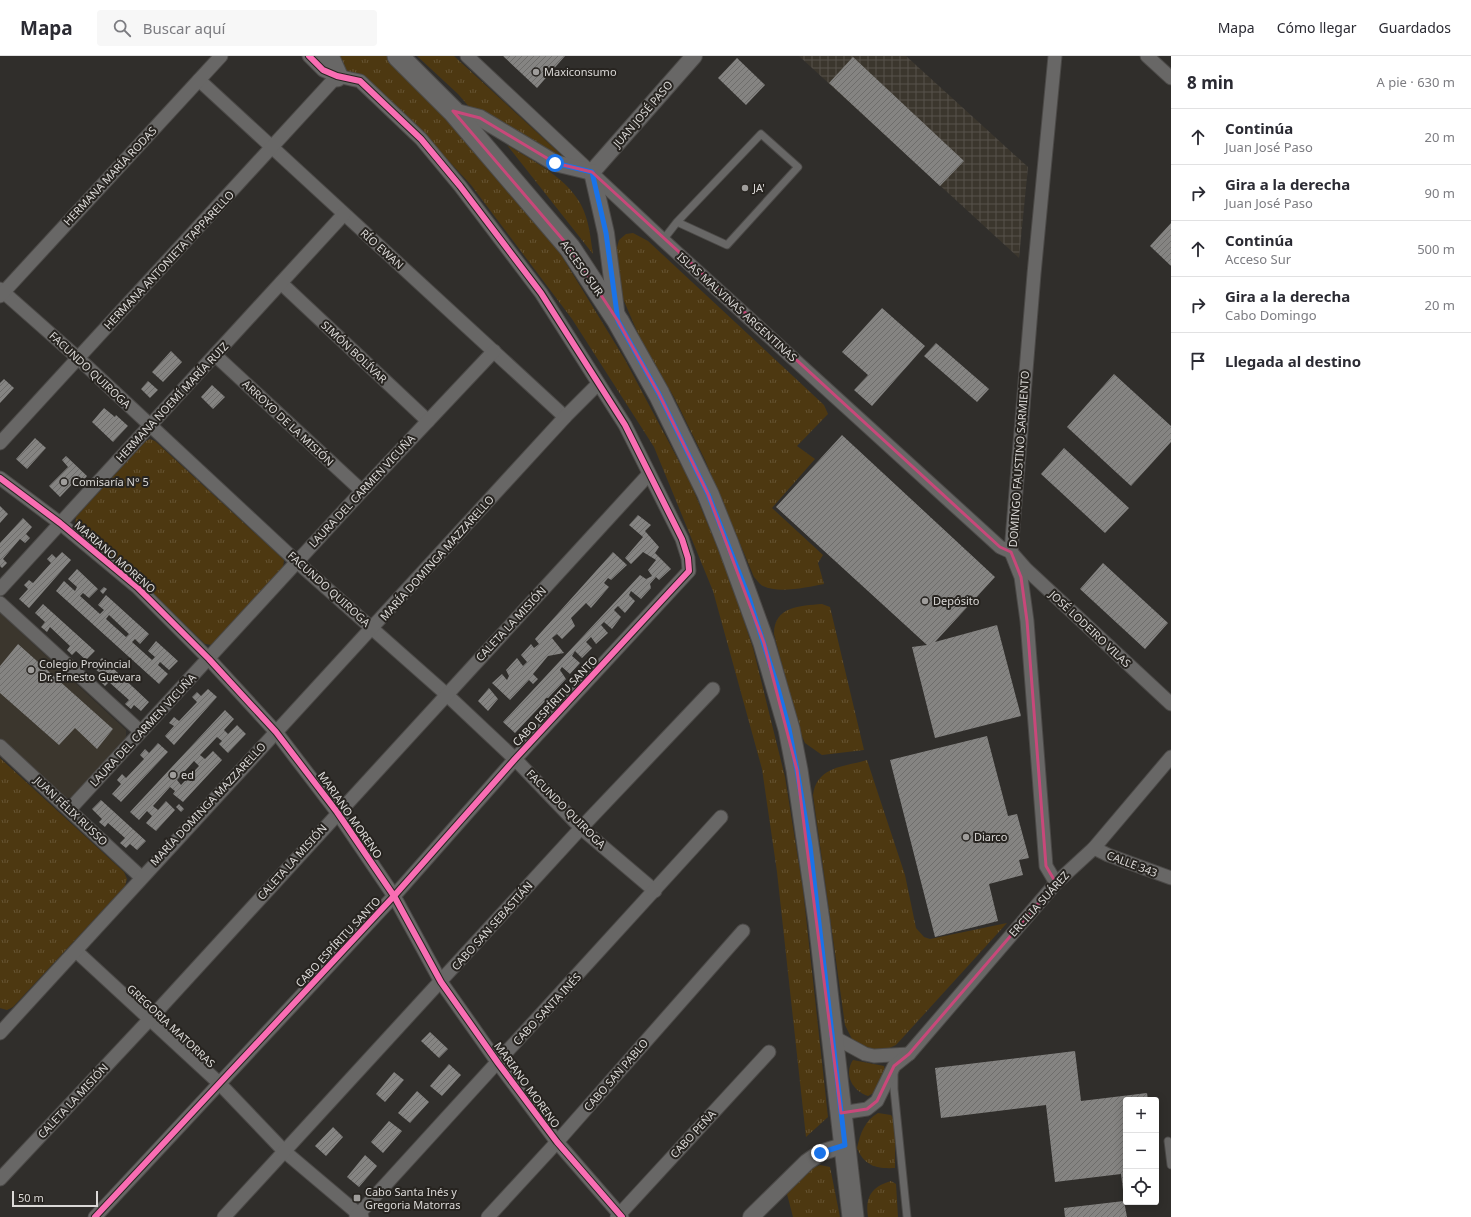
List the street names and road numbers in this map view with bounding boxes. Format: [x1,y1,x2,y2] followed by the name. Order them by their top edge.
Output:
[609,77,676,151] street label: JUAN JOSÉ PASO
[60,123,159,228] street label: HERMANA MARÍA RODAS
[100,187,237,332] street label: HERMANA ANTONIETA TAPPARELLO
[358,225,407,272] street label: RÍO EWAN
[558,237,607,299] street label: ACCESO SUR
[674,249,800,364] street label: ISLAS MALVINAS ARGENTINAS
[318,317,391,386] street label: SIMÓN BOLÍVAR
[46,328,135,412] street label: FACUNDO QUIROGA
[112,339,231,465] street label: HERMANA NOEMÍ MARÍA RUIZ
[1005,370,1032,548] street label: DOMINGO FAUSTINO SARMIENTO
[239,376,337,469] street label: ARROYO DE LA MISIÓN
[305,430,419,550] street label: LAURA DEL CARMEN VICUÑA
[376,492,497,623] street label: MARÍA DOMINGA MAZZARELLO
[72,517,159,596] street label: MARIANO MORENO
[285,548,374,630] street label: FACUNDO QUIROGA
[472,583,549,664] street label: CALETA LA MISIÓN
[1046,586,1134,670] street label: JOSÉ LODEIRO VILAS
[509,652,601,749] street label: CABO ESPÍRITU SANTO
[86,669,200,789] street label: LAURA DEL CARMEN VICUÑA
[146,739,269,869] street label: MARÍA DOMINGA MAZZARELLO
[524,766,610,852] street label: FACUNDO QUIROGA
[315,768,386,861] street label: MARIANO MORENO
[31,772,111,849] street label: JUAN FÉLIX RUSSO
[254,821,330,903] street label: CALETA LA MISIÓN
[1105,847,1160,880] street label: CALLE 343
[1005,868,1072,940] street label: ERCILIA SUÁREZ
[448,878,536,973] street label: CABO SAN SEBASTIÁN
[292,893,384,990] street label: CABO ESPÍRITU SANTO
[509,969,584,1048] street label: CABO SANTA INÉS
[124,981,219,1071] street label: GREGORIA MATORRAS
[580,1035,651,1114] street label: CABO SAN PABLO
[491,1039,564,1131] street label: MARIANO MORENO
[34,1060,111,1141] street label: CALETA LA MISIÓN
[666,1106,719,1161] street label: CABO PEÑA

